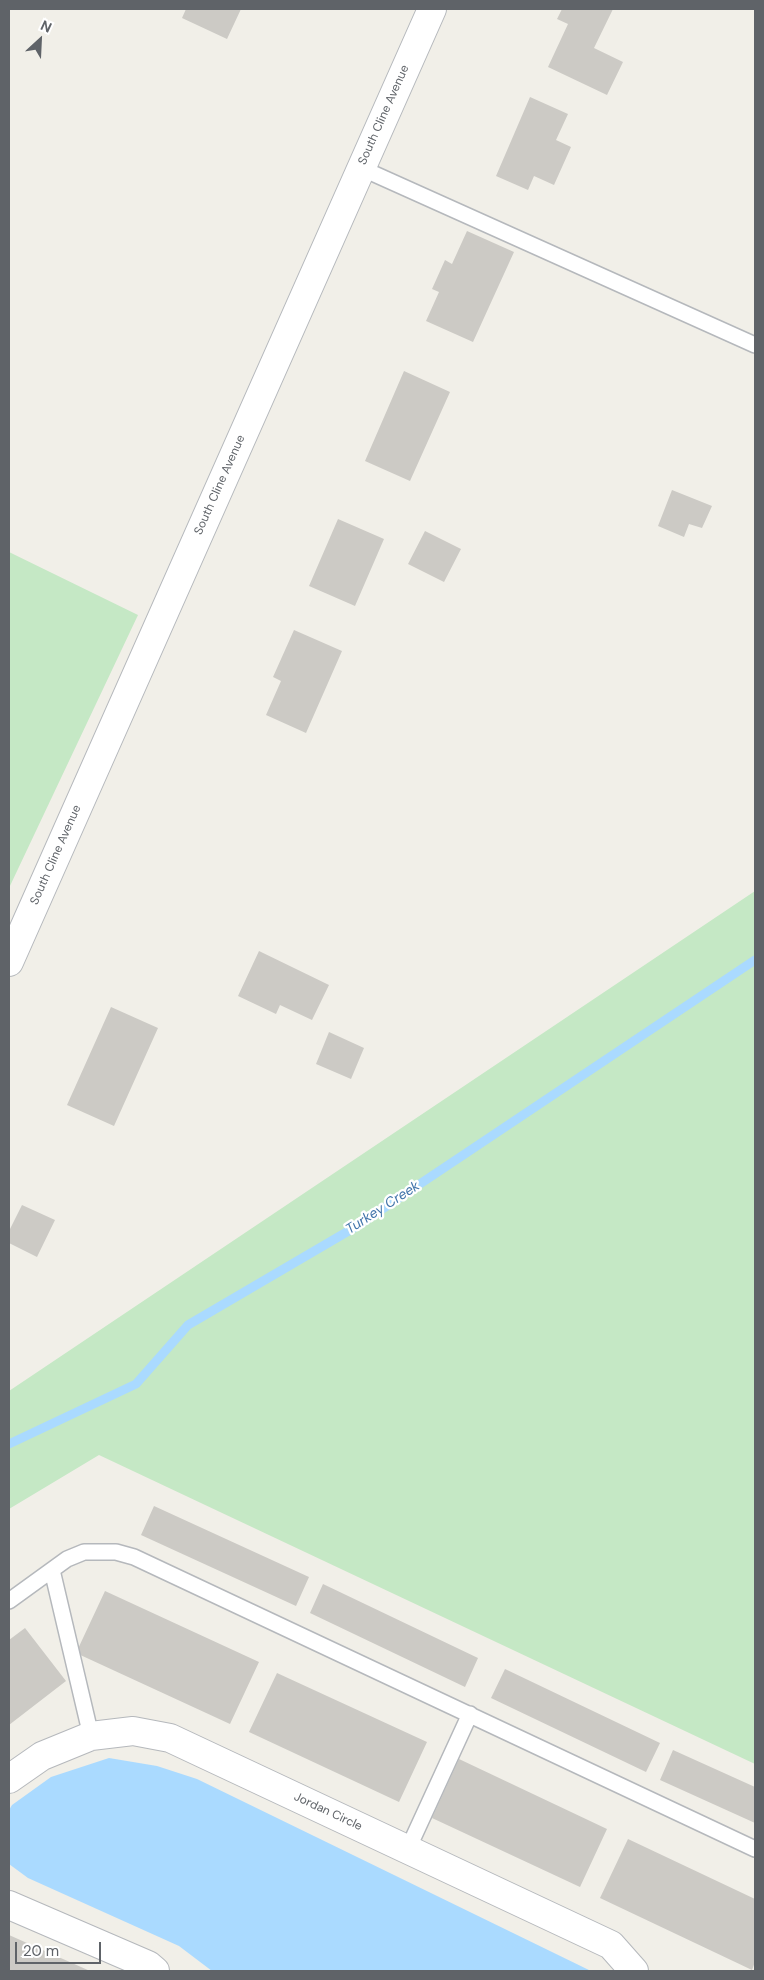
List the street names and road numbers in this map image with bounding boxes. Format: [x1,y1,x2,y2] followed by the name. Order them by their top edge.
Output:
[356,63,412,167] street label: South Cline Avenue
[192,433,248,537] street label: South Cline Avenue
[28,803,84,907] street label: South Cline Avenue
[292,1790,364,1834] street label: Jordan Circle

